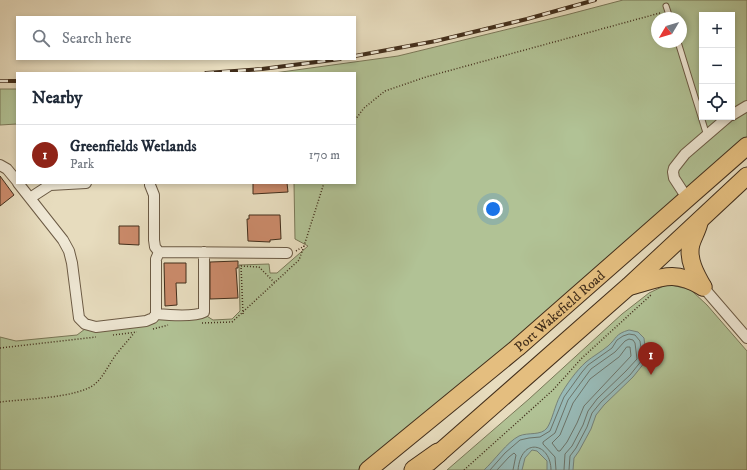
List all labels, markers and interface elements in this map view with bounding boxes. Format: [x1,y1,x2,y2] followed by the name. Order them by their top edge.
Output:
[651,12,687,48] north arrow
[699,12,735,120] map controls
[699,12,735,48] button: +
[16,16,356,60] search box
[30,27,52,49] icon: search
[62,29,131,48] text: Search here
[699,48,735,84] button: −
[699,84,735,120] button: locate
[32,87,82,109] text: Nearby
[70,137,196,156] text: Greenfields Wetlands
[43,147,47,163] text: 1
[309,147,340,163] text: 170 m
[70,156,94,172] text: Park
[483,199,503,219] your location
[511,267,609,356] street label: Port Wakefield Road
[638,342,664,375] pin: 1

